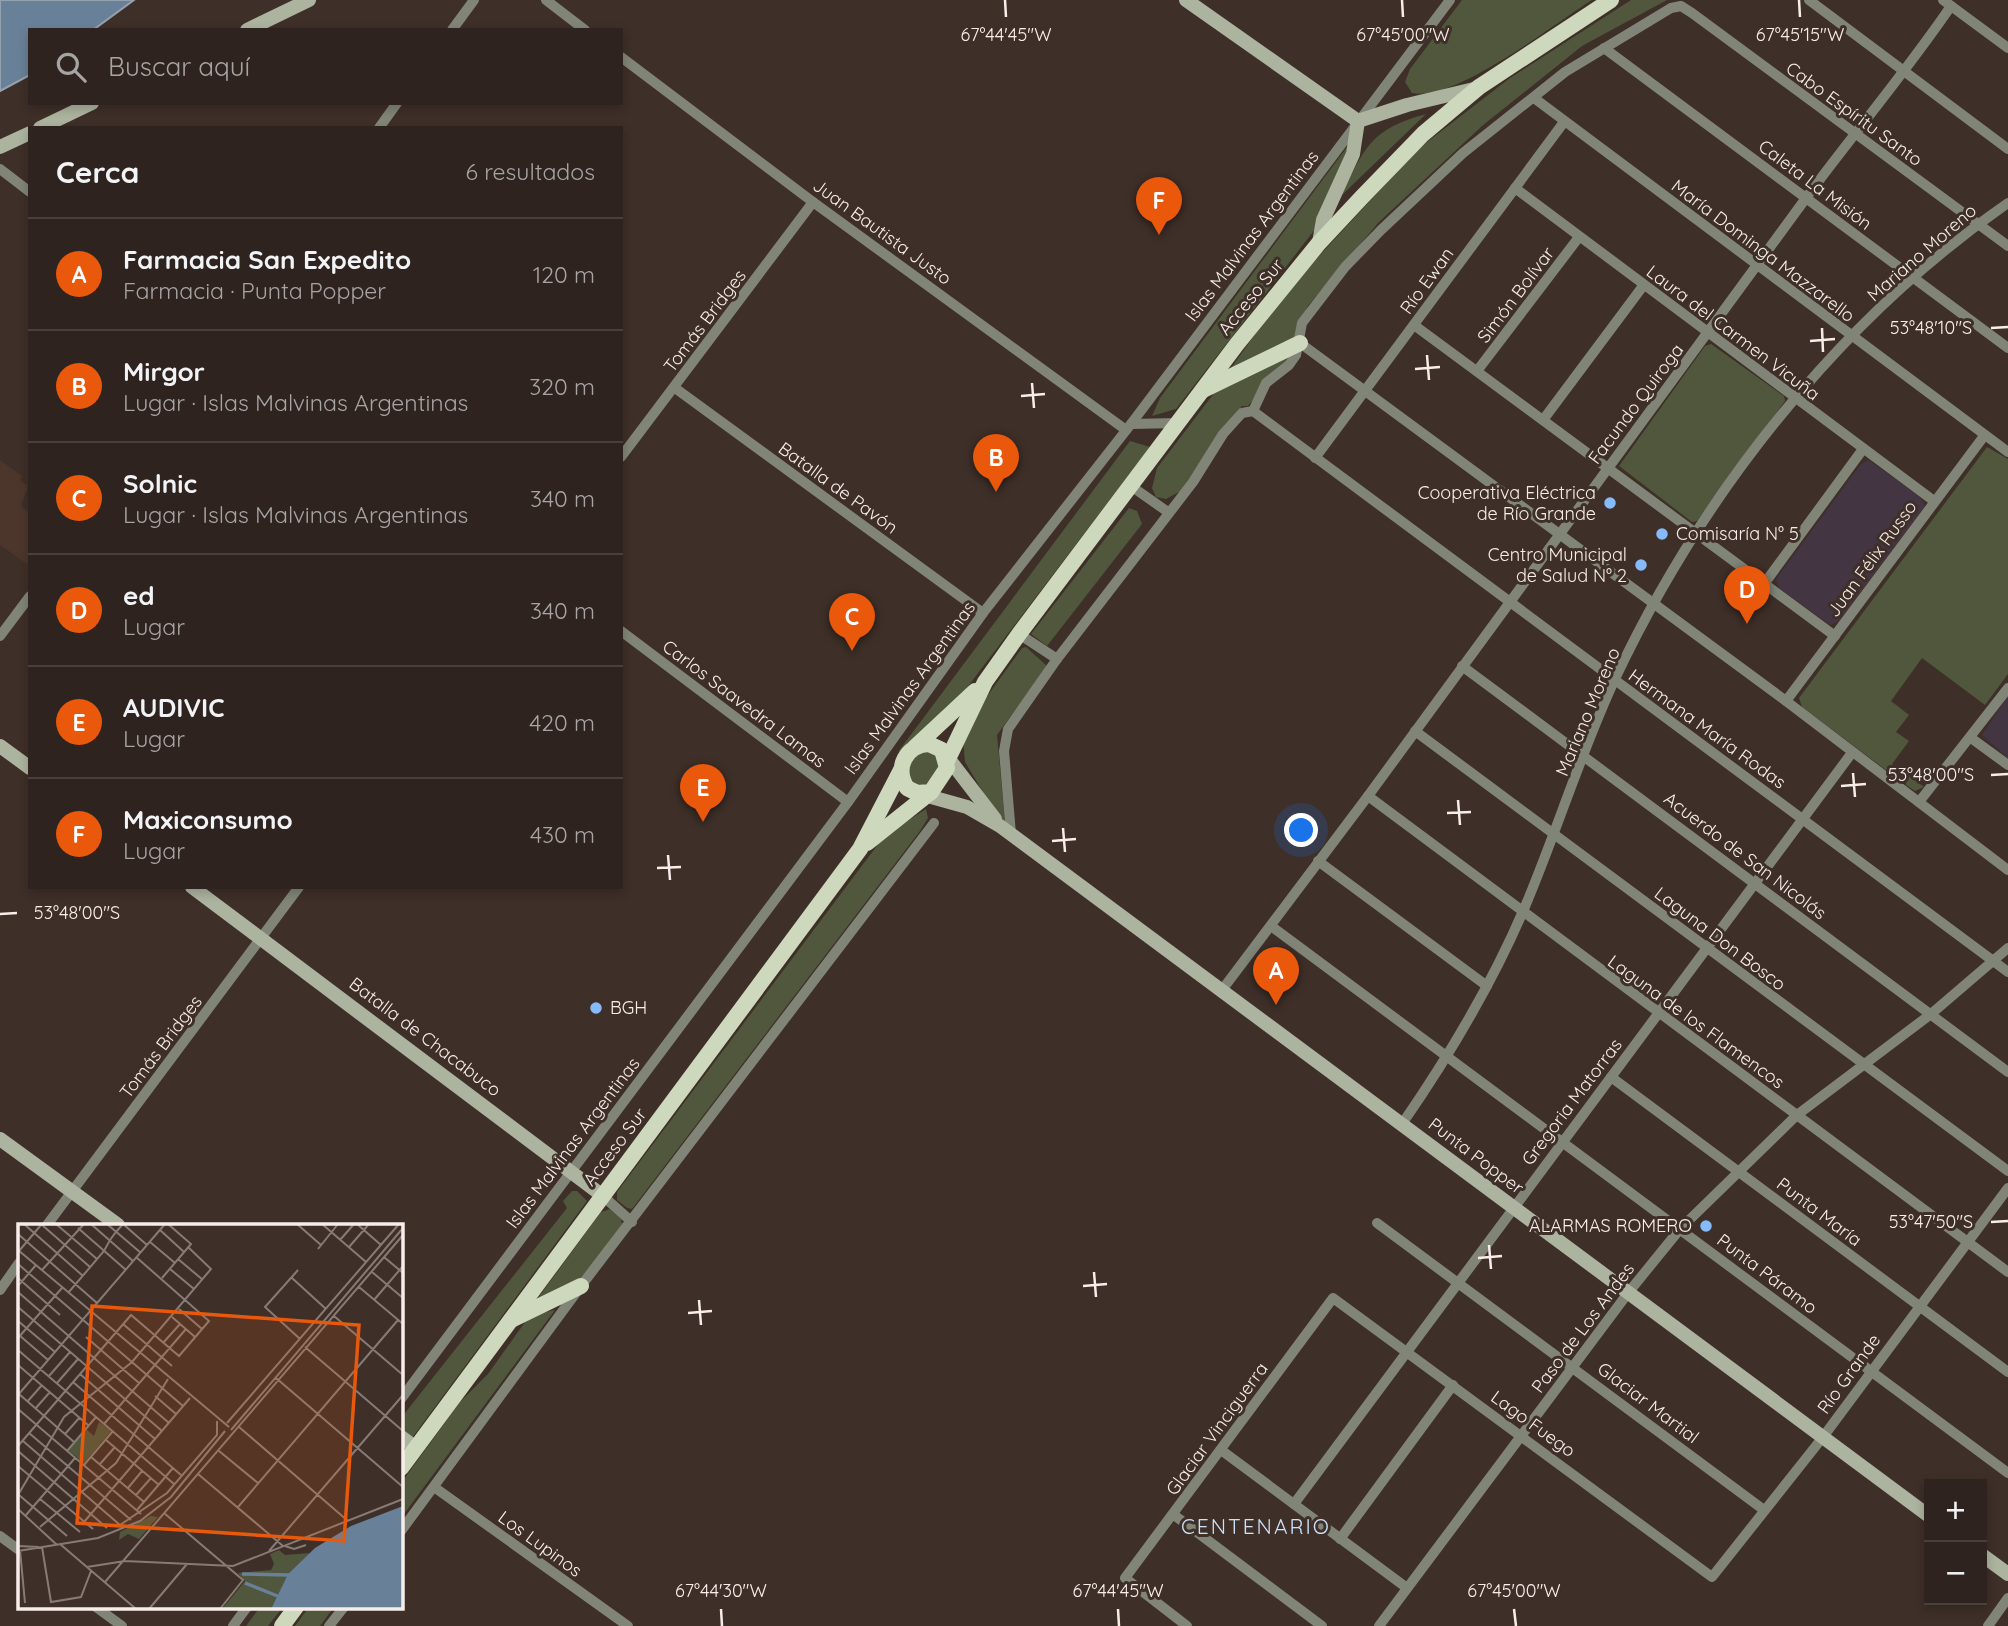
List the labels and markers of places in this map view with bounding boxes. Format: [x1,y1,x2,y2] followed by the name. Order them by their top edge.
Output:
[1136,177,1182,235] pin: F
[973,434,1019,492] pin: B
[1418,481,1596,525] place label: Cooperativa Eléctrica de Río Grande
[1602,495,1618,511] marker: Cooperativa Eléctrica de Río Grande
[1676,522,1799,545] place label: Comisaría N° 5
[1654,526,1670,542] marker: Comisaría N° 5
[1488,543,1627,587] place label: Centro Municipal de Salud N° 2
[1633,557,1649,573] marker: Centro Municipal de Salud N° 2
[1724,566,1770,624] pin: D
[829,593,875,651] pin: C
[680,764,726,822] pin: E
[1253,947,1299,1005] pin: A
[610,996,647,1019] place label: BGH
[588,1000,604,1016] marker: BGH
[1529,1214,1692,1237] place label: ALARMAS ROMERO
[1698,1218,1714,1234] marker: ALARMAS ROMERO

